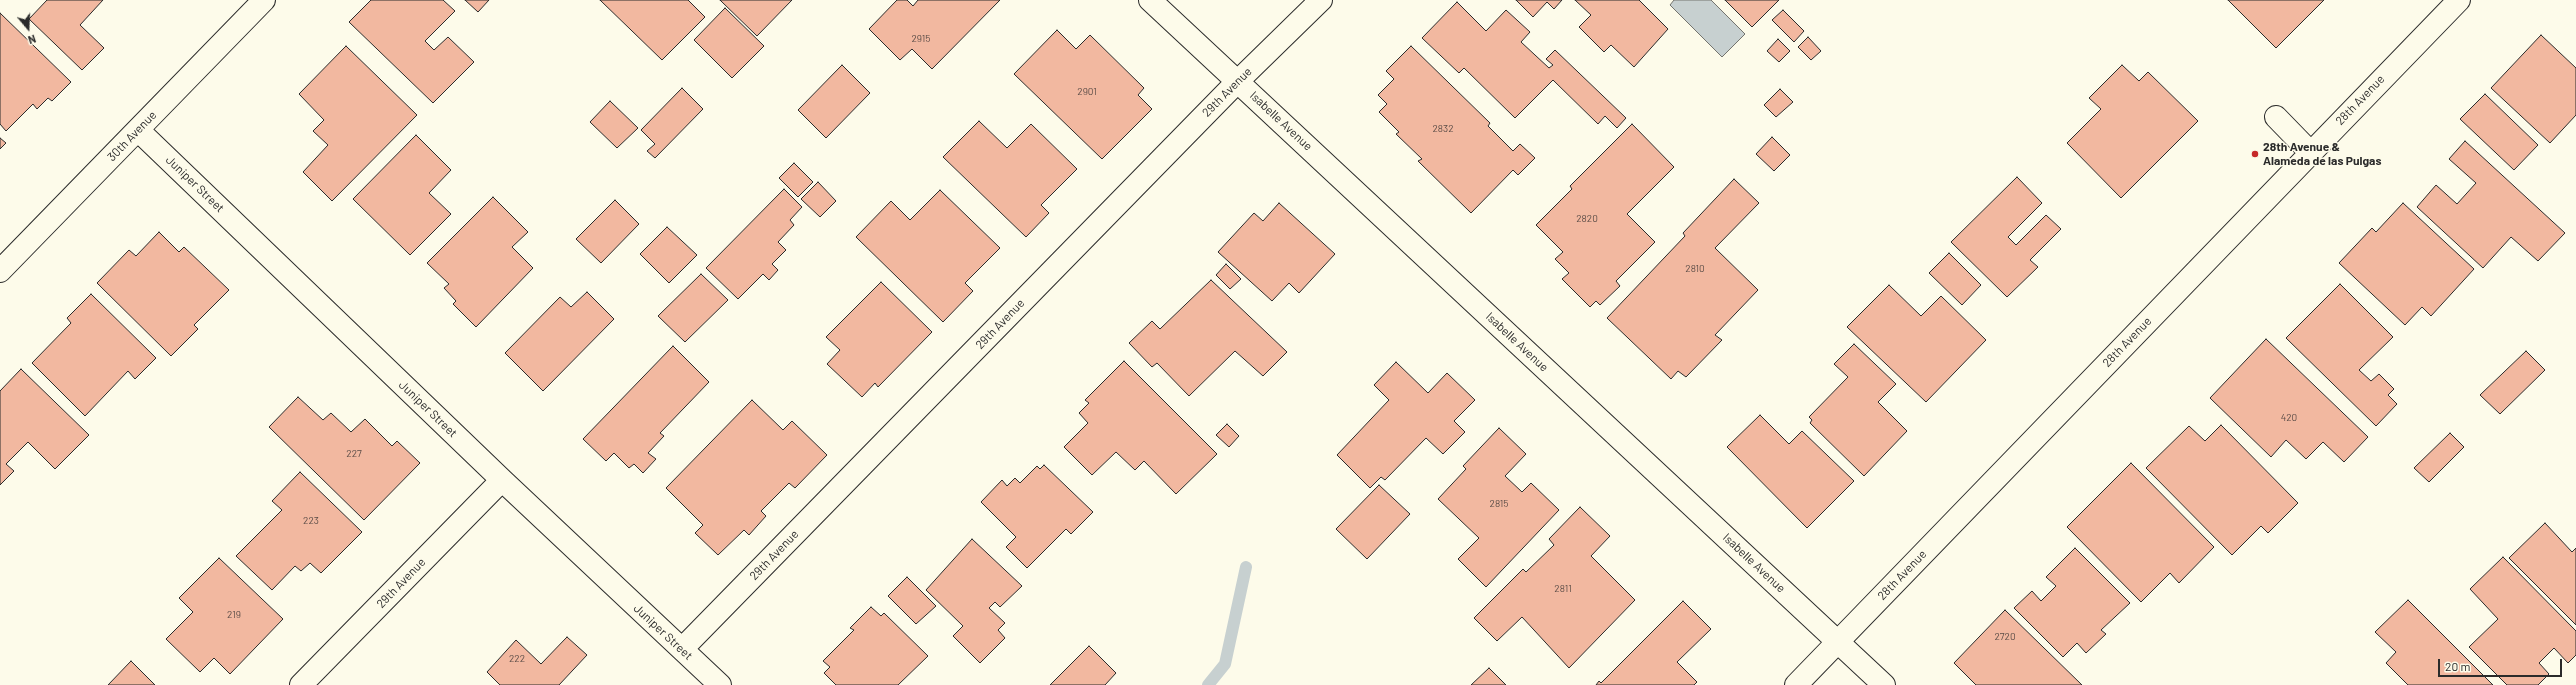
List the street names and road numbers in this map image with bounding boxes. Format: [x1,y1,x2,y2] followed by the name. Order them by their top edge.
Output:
[1199,64,1255,120] street label: 29th Avenue
[2333,72,2387,128] street label: 28th Avenue
[1247,88,1315,154] street label: Isabelle Avenue
[104,108,160,164] street label: 30th Avenue
[163,153,227,215] street label: Juniper Street
[973,296,1027,352] street label: 29th Avenue
[1483,309,1551,375] street label: Isabelle Avenue
[2100,314,2154,370] street label: 28th Avenue
[396,378,460,440] street label: Juniper Street
[747,527,801,583] street label: 29th Avenue
[1720,530,1788,596] street label: Isabelle Avenue
[1875,547,1929,603] street label: 28th Avenue
[374,555,428,611] street label: 29th Avenue
[631,601,695,663] street label: Juniper Street

